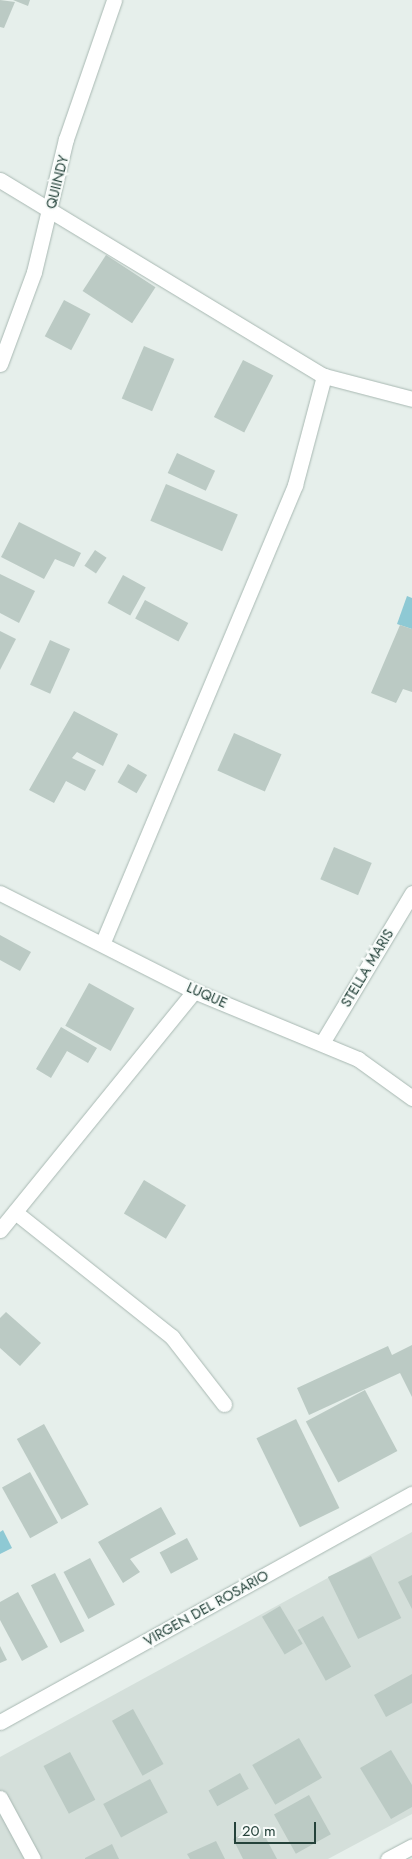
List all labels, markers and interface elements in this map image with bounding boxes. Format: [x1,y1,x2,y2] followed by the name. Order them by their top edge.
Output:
[42,154,72,210] street label: QUIINDY
[337,926,397,1010] street label: STELLA MARIS
[184,979,230,1011] street label: LUQUE
[141,1567,271,1649] street label: VIRGEN DEL ROSARIO
[237,1812,320,1844] scale bar
[242,1820,276,1842] text: 20 m

